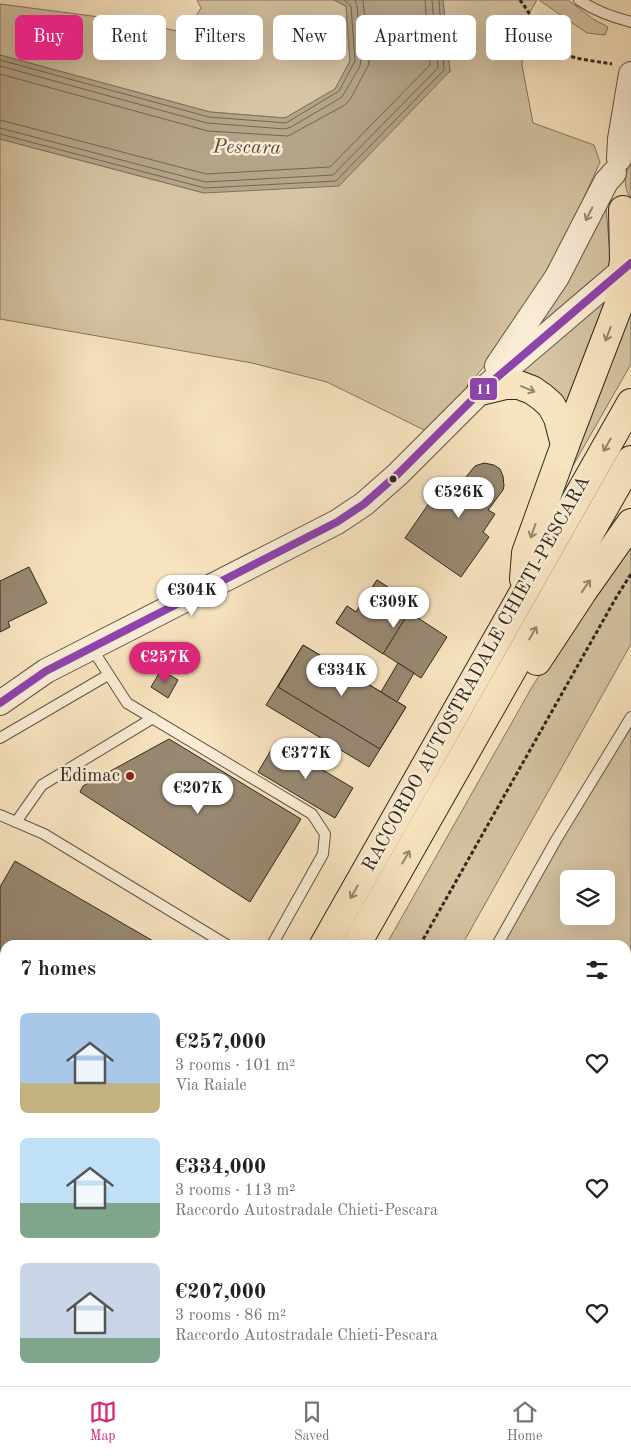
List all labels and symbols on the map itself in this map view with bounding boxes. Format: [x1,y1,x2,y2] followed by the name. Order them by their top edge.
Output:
[212,137,282,159] water label: Pescara
[584,207,594,222] one-way arrow
[603,326,612,341] one-way arrow
[469,377,498,401] line badge: 11
[476,383,492,397] text: 11
[520,385,535,395] one-way arrow
[602,437,611,452] one-way arrow
[360,473,594,875] street label: RACCORDO AUTOSTRADALE CHIETI-PESCARA
[388,474,398,484] unlabelled marker
[424,476,494,519] pin: €526K
[528,523,537,538] one-way arrow
[157,574,227,617] pin: €304K
[581,580,591,594] one-way arrow
[359,586,429,629] pin: €309K
[528,625,538,640] one-way arrow
[130,642,200,684] pin: €257K
[307,654,377,697] pin: €334K
[271,738,341,780] pin: €377K
[59,767,120,786] place label: Edimac
[124,770,136,782] marker: Edimac
[163,772,233,815] pin: €207K
[401,850,411,865] one-way arrow
[348,884,358,899] one-way arrow

